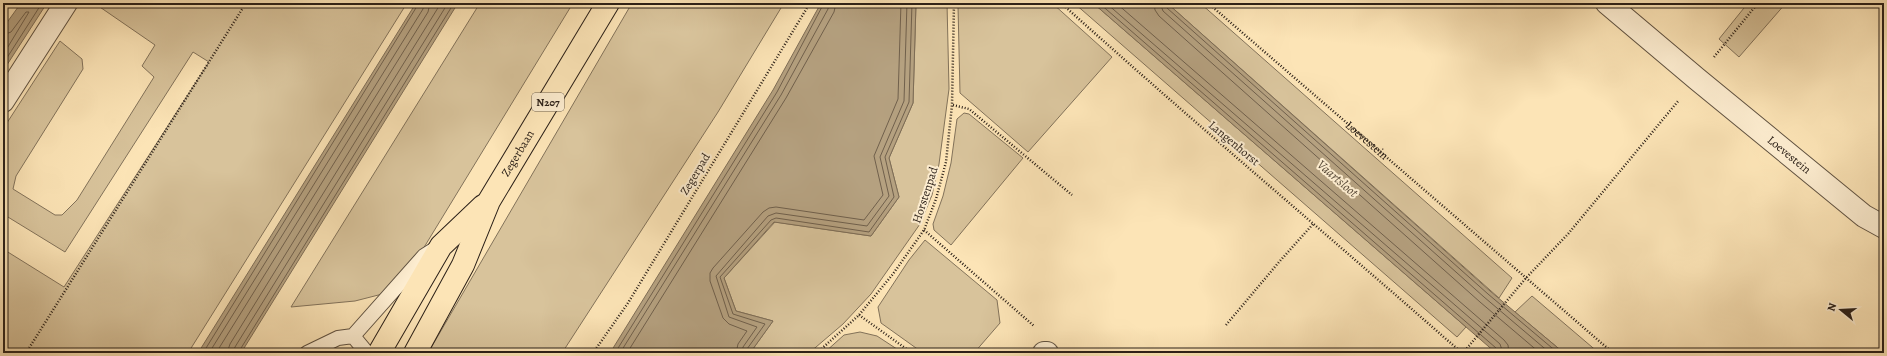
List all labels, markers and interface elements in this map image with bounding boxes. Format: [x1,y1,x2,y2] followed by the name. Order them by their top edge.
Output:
[532,93,564,111] road number: N207
[1205,117,1263,169] street label: Langenhorst
[1342,117,1392,164] street label: Loevestein
[498,127,538,180] street label: Zegerbaan
[1764,132,1815,178] street label: Loevestein
[676,150,714,198] street label: Zegerpad
[1314,156,1363,202] water label: Vaartsloot
[908,164,942,225] street label: Horstenpad
[1821,290,1861,330] north arrow
[1824,301,1840,313] text: N

